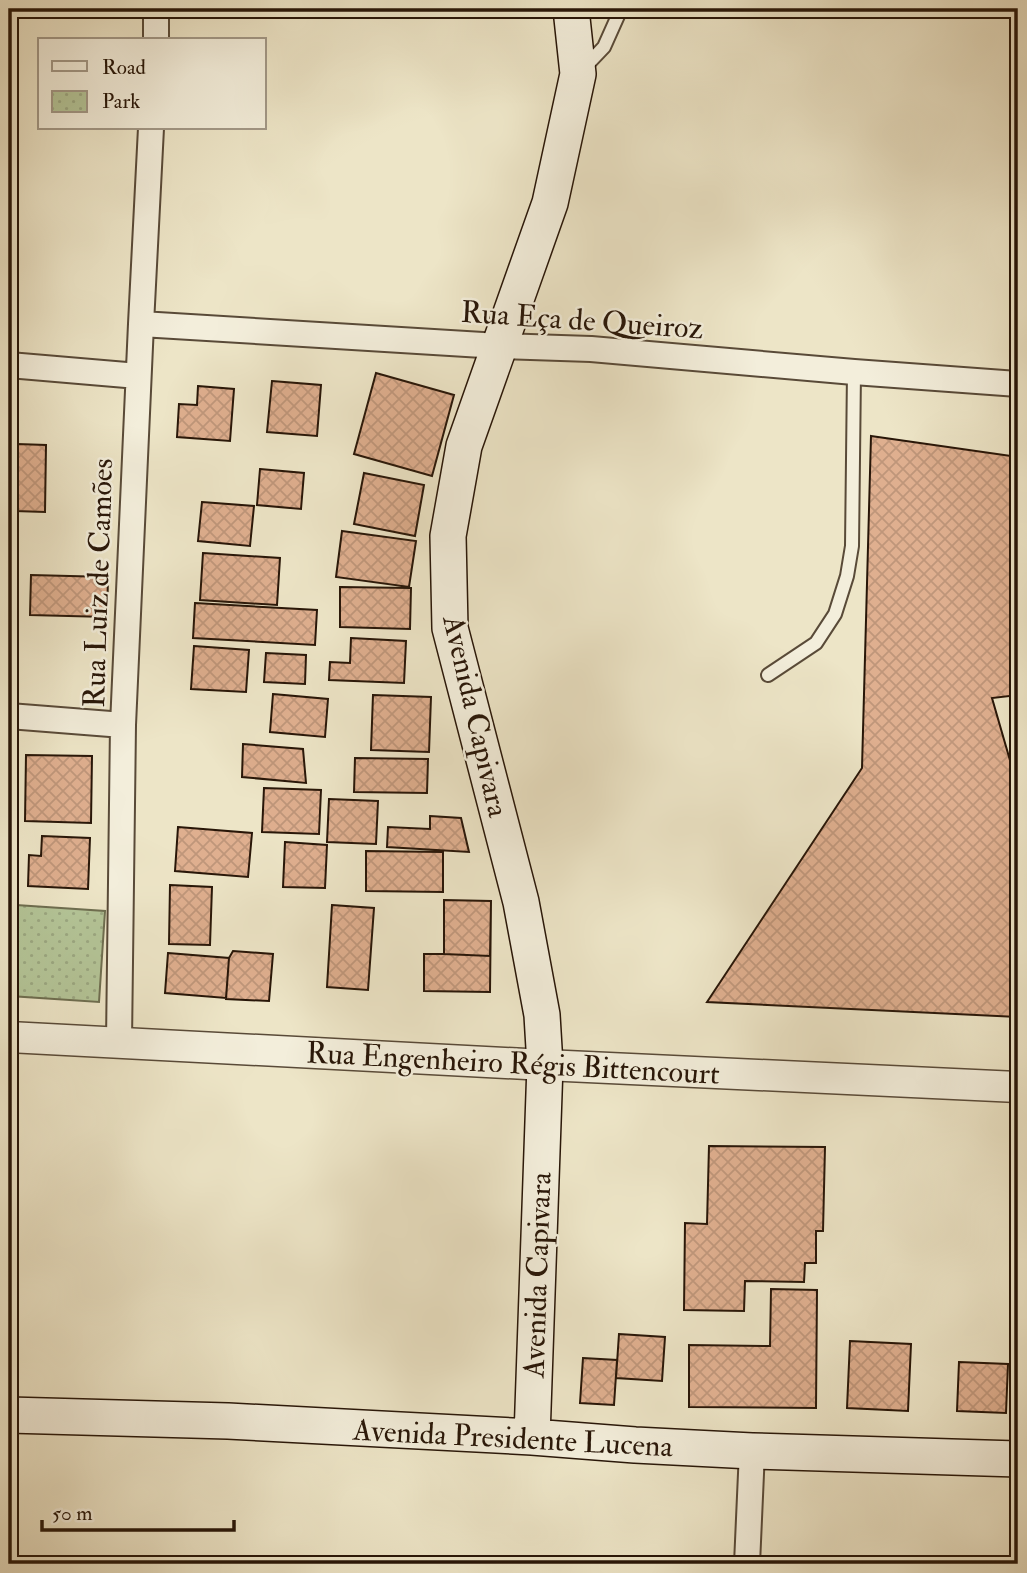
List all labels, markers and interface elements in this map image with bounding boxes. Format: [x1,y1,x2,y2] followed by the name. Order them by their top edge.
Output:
[38,38,266,130] legend
[102,54,147,81] text: Road
[102,88,140,115] text: Park
[460,294,704,347] street label: Rua Eça de Queiroz
[76,458,121,708] street label: Rua Luiz de Camões
[434,611,517,821] street label: Avenida Capivara
[305,1034,721,1093] street label: Rua Engenheiro Régis Bittencourt
[515,1171,560,1380] street label: Avenida Capivara
[351,1412,674,1465] street label: Avenida Presidente Lucena
[42,1489,234,1533] scale bar
[52,1500,93,1527] text: 50 m

